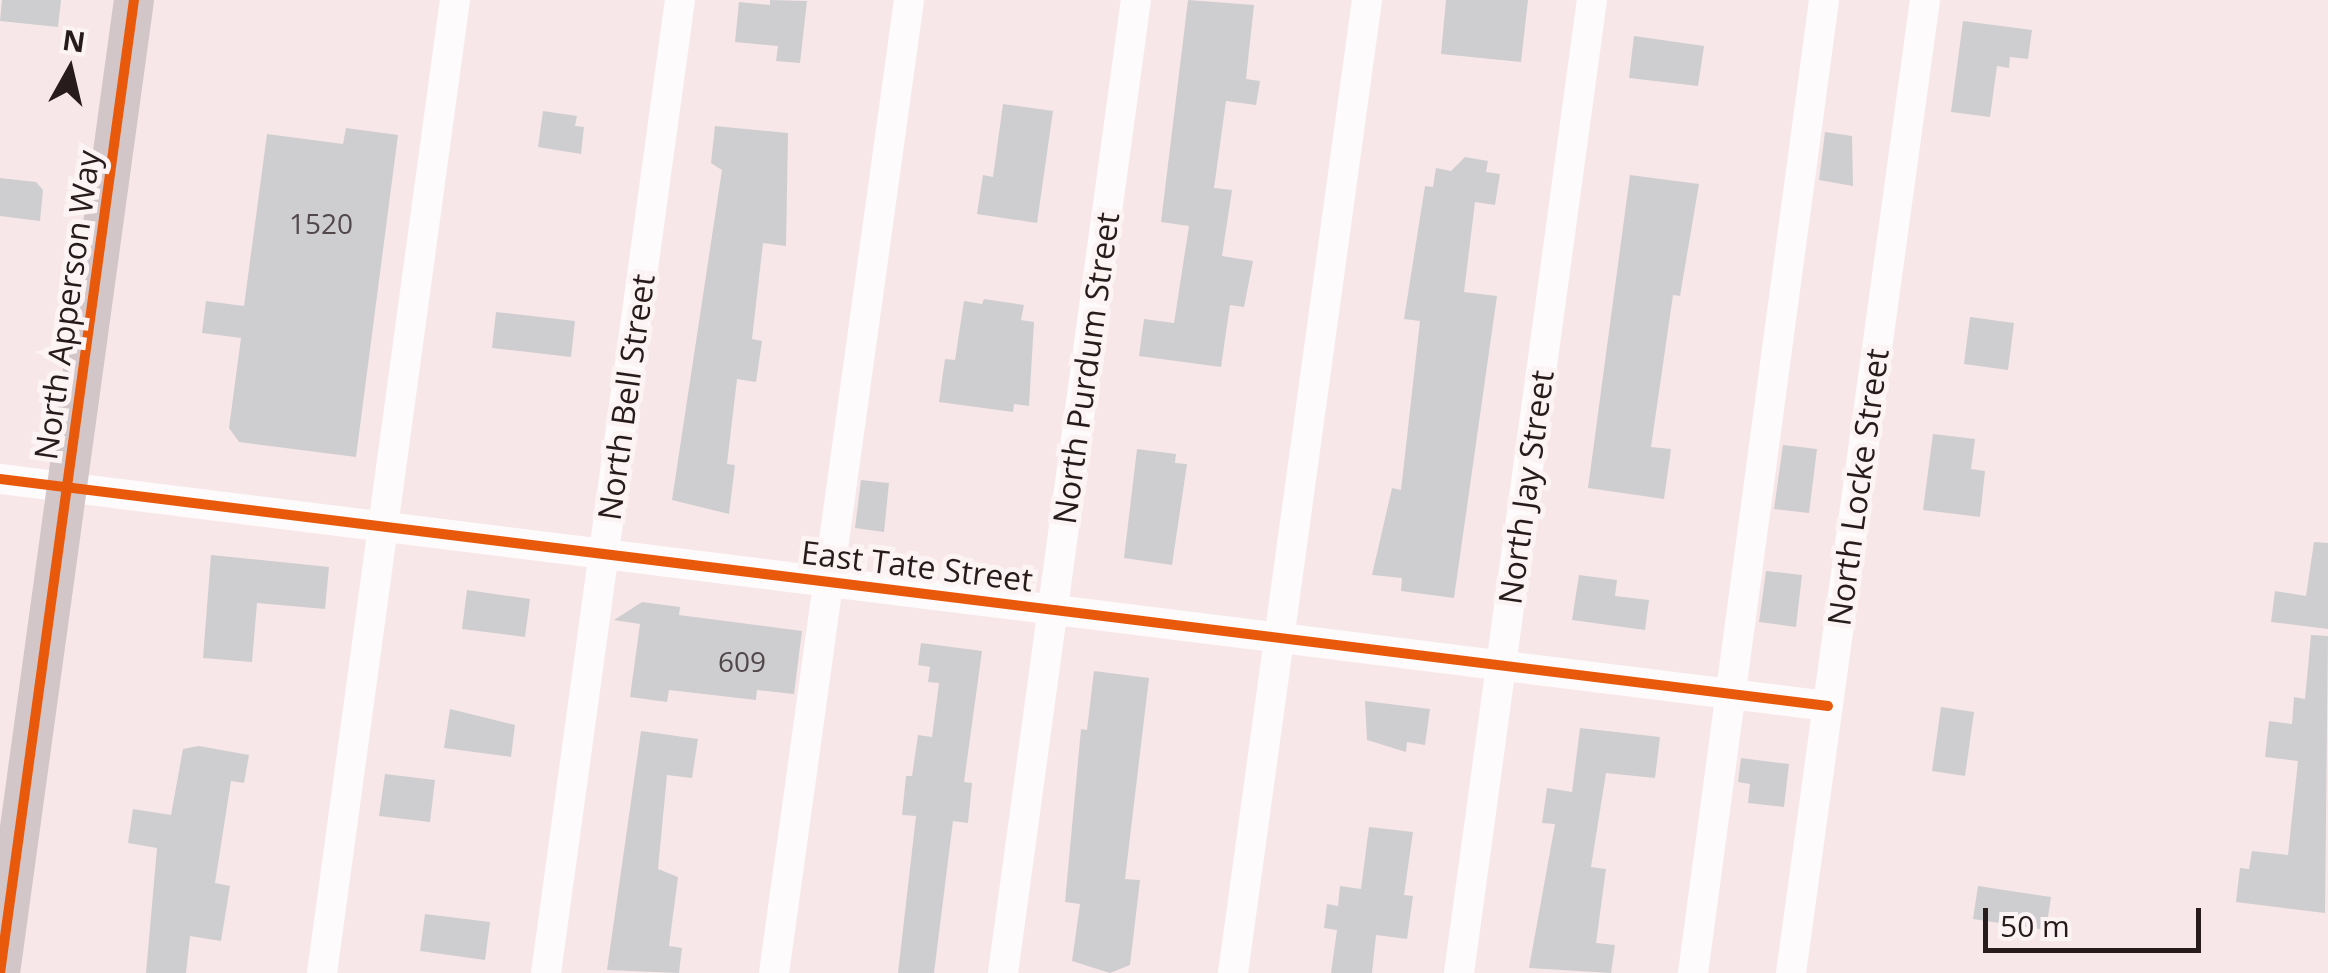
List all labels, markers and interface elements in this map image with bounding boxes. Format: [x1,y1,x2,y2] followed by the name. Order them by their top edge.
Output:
[20,20,120,120] north arrow
[60,20,88,61] text: N
[26,148,108,462] street label: North Apperson Way
[289,206,353,240] house number: 1520
[1045,210,1127,526] street label: North Purdum Street
[590,271,662,523] street label: North Bell Street
[1820,346,1896,628] street label: North Locke Street
[1491,368,1561,606] street label: North Jay Street
[799,533,1035,599] street label: East Tate Street
[718,644,766,678] house number: 609
[1988,888,2206,950] scale bar
[2000,905,2070,946] text: 50 m

